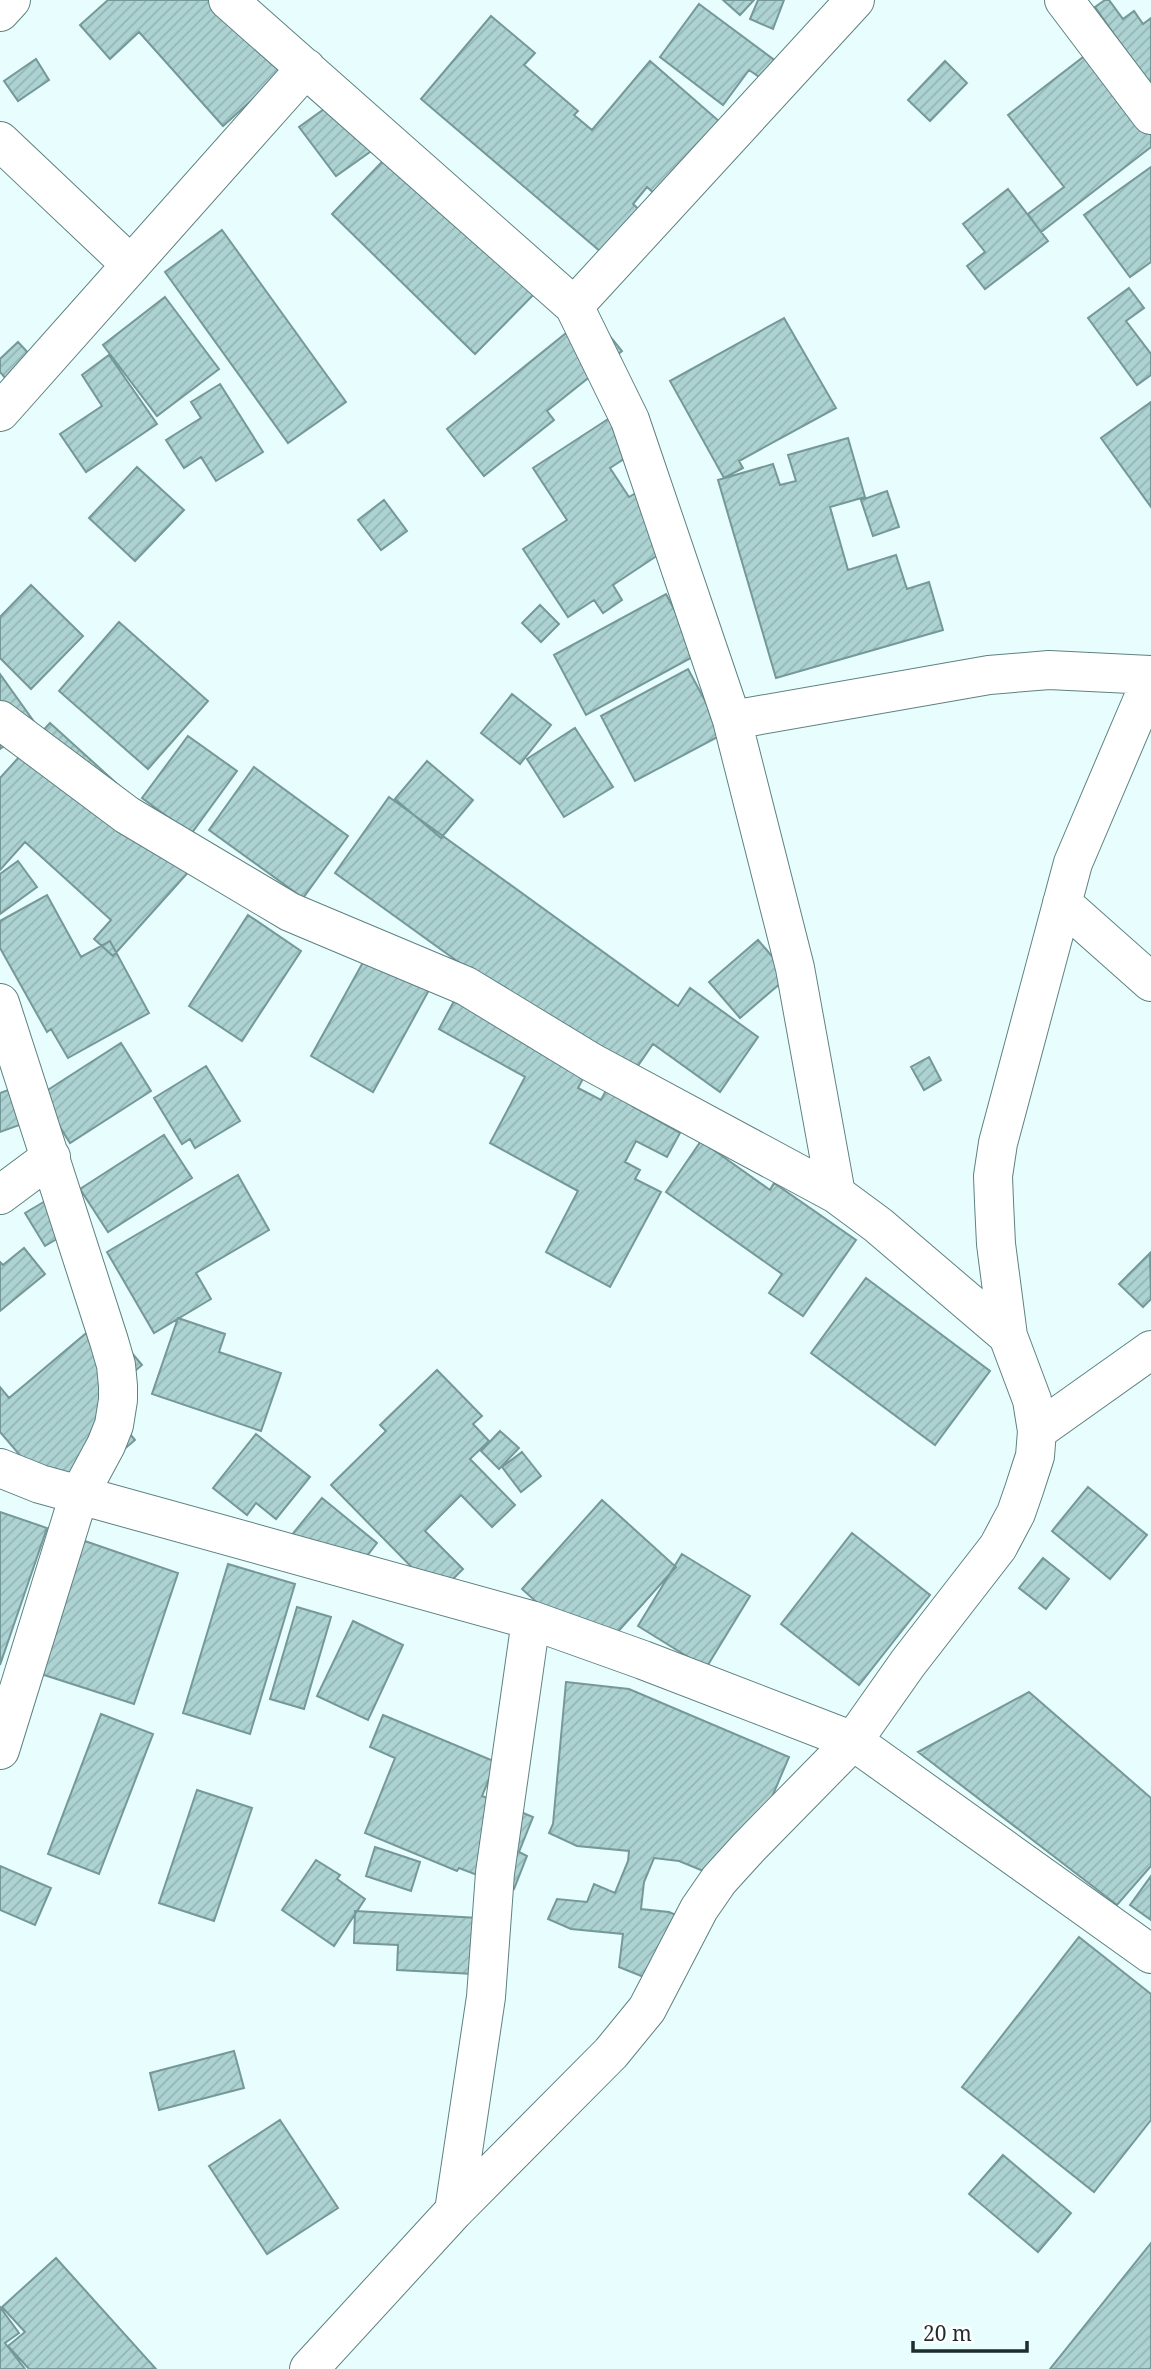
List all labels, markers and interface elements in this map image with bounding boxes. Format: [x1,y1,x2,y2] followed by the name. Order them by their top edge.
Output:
[913,2310,1027,2354] scale bar
[923,2319,972,2347] text: 20 m

